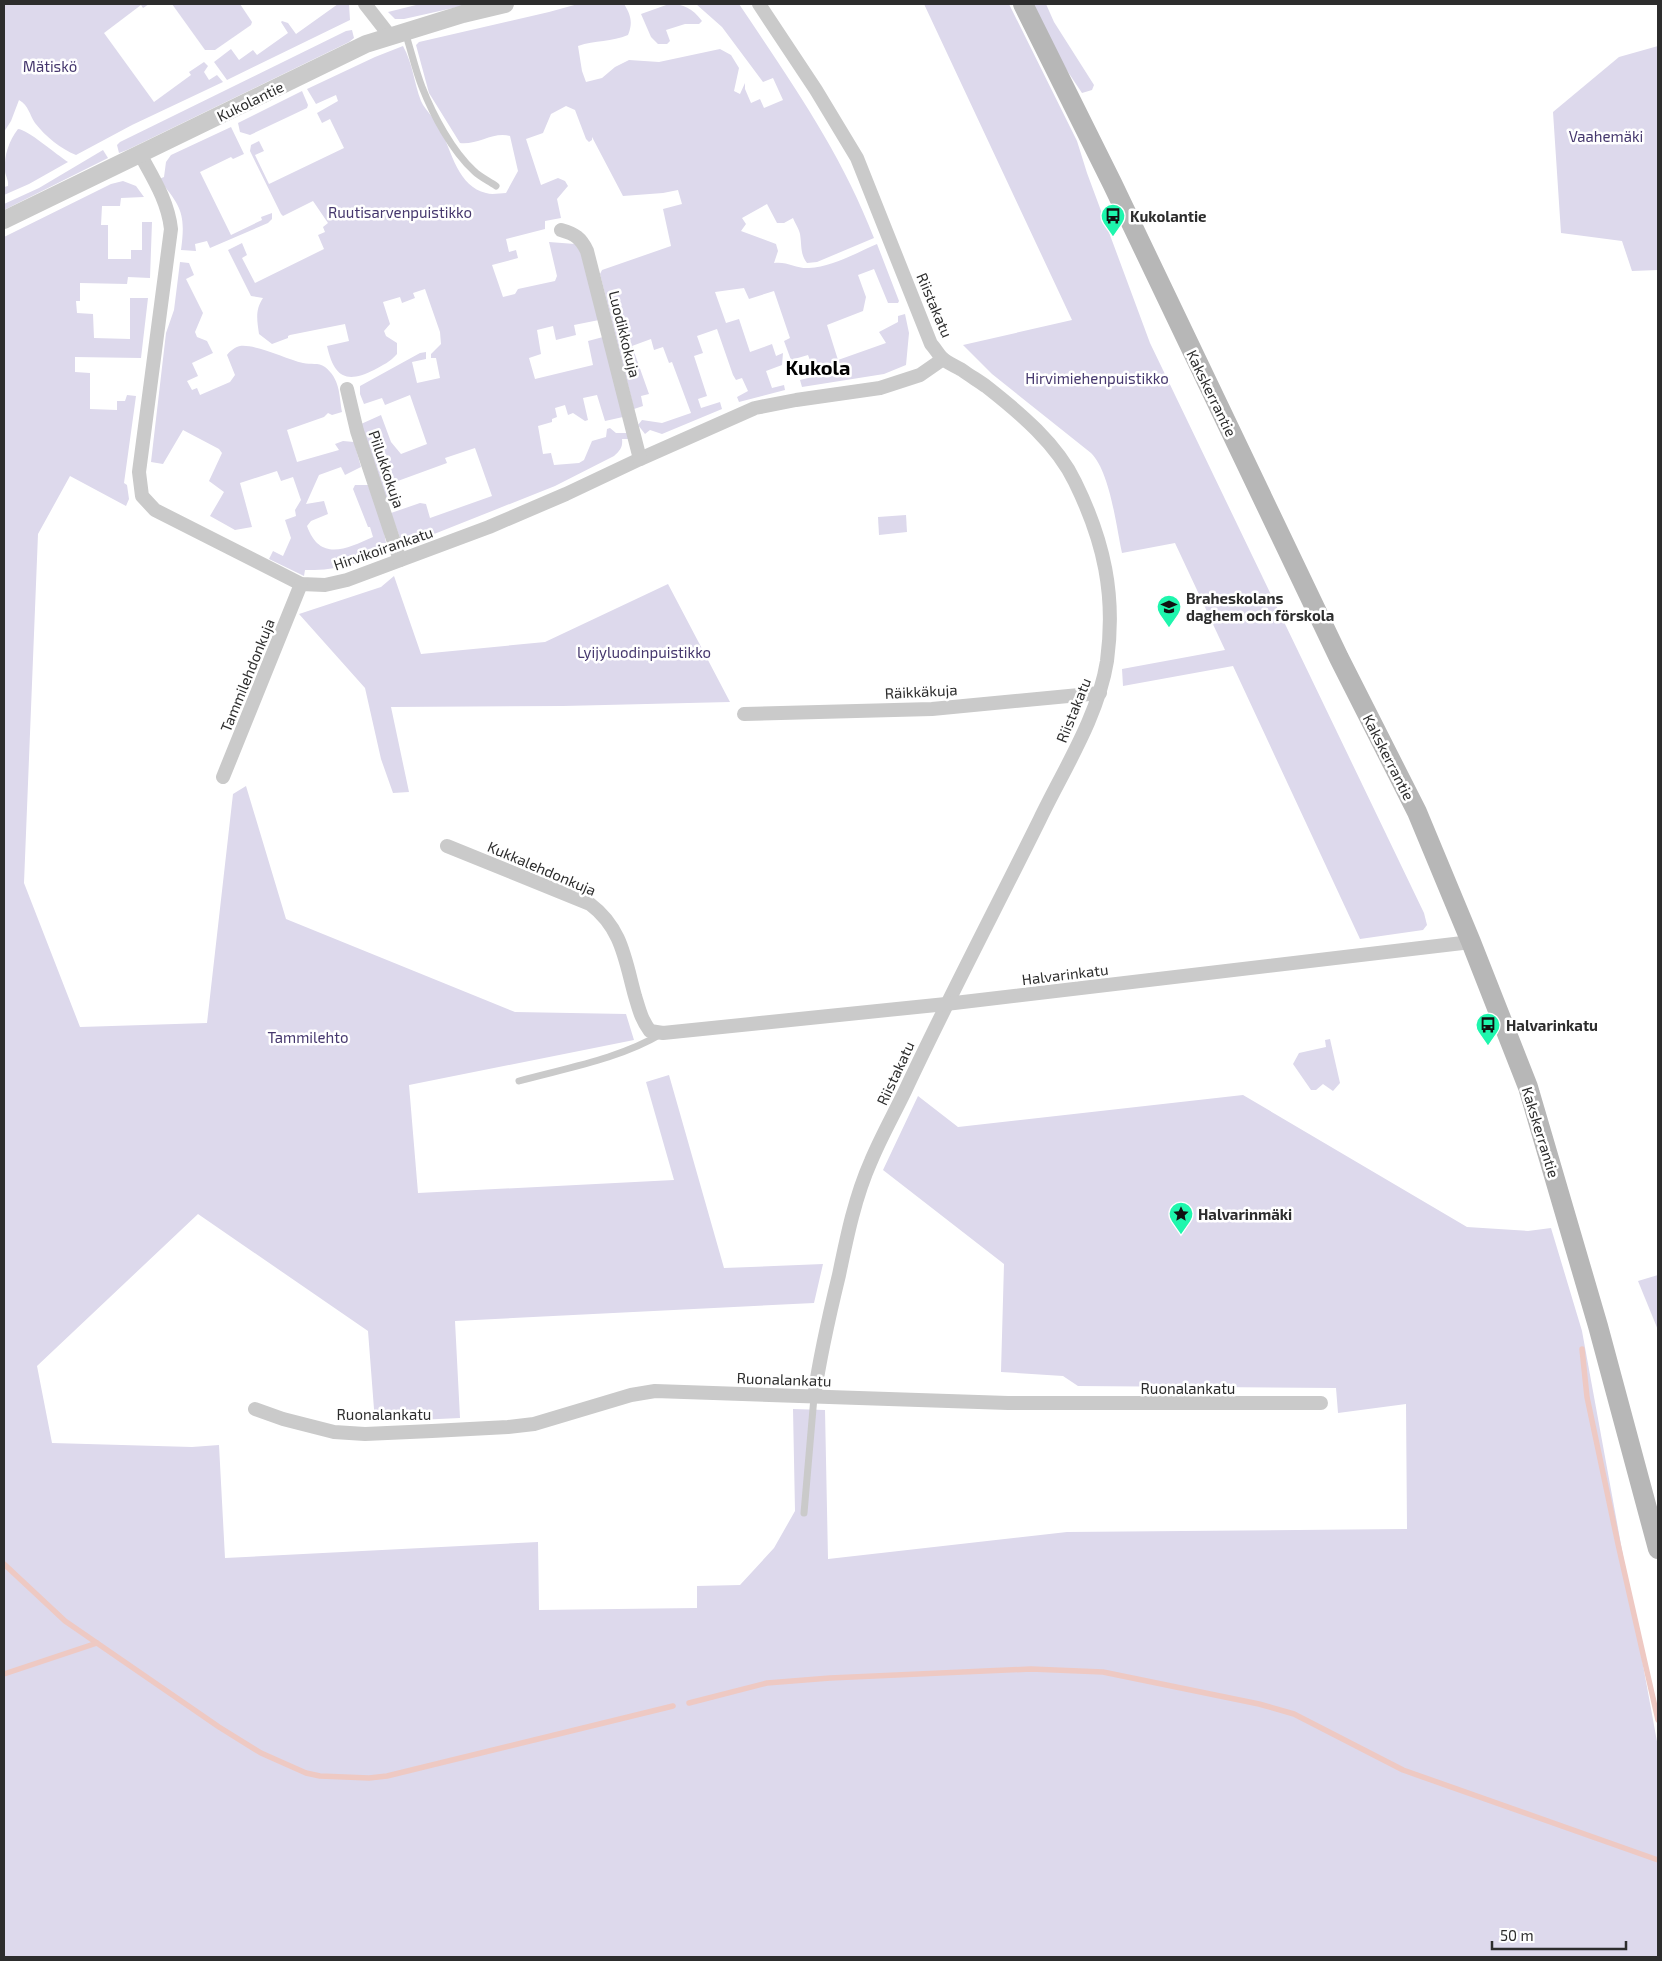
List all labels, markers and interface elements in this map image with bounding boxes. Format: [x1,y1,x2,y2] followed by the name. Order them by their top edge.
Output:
[23,57,77,75] park label: Mätiskö
[214,77,286,125] street label: Kukolantie
[1569,127,1643,145] park label: Vaahemäki
[328,203,472,221] park label: Ruutisarvenpuistikko
[1100,203,1126,237] bus stop icon: Kukolantie
[1130,207,1207,225] place label: Kukolantie
[913,270,957,340] street label: Riistakatu
[605,289,644,380] street label: Luodikkokuja
[1183,347,1241,439] street label: Kakskerrantie
[785,355,851,379] district label: Kukola
[1025,369,1169,387] park label: Hirvimiehenpuistikko
[364,428,409,511] street label: Piilukkokuja
[331,523,435,573] street label: Hirvikoirankatu
[1186,589,1334,624] place label: Braheskolans daghem och förskola
[1156,594,1182,628] school or university icon: Braheskolans daghem och förskola
[216,616,279,735] street label: Tammilehdonkuja
[577,643,711,662] park label: Lyijyluodinpuistikko
[1052,675,1094,745] street label: Riistakatu
[884,680,958,703] street label: Räikkäkuja
[1360,711,1418,803] street label: Kakskerrantie
[485,837,599,900] street label: Kukkalehdonkuja
[1021,960,1109,988] street label: Halvarinkatu
[1475,1012,1501,1046] bus stop icon: Halvarinkatu
[1506,1016,1598,1034] place label: Halvarinkatu
[267,1028,349,1046] park label: Tammilehto
[872,1038,918,1108] street label: Riistakatu
[1519,1084,1563,1180] street label: Kakskerrantie
[1168,1201,1194,1235] place icon: Halvarinmäki
[1198,1205,1292,1223] place label: Halvarinmäki
[736,1368,832,1390] street label: Ruonalankatu
[1141,1379,1235,1397] street label: Ruonalankatu
[337,1405,431,1423] street label: Ruonalankatu
[1492,1918,1626,1950] scale bar
[1500,1926,1534,1944] text: 50 m

